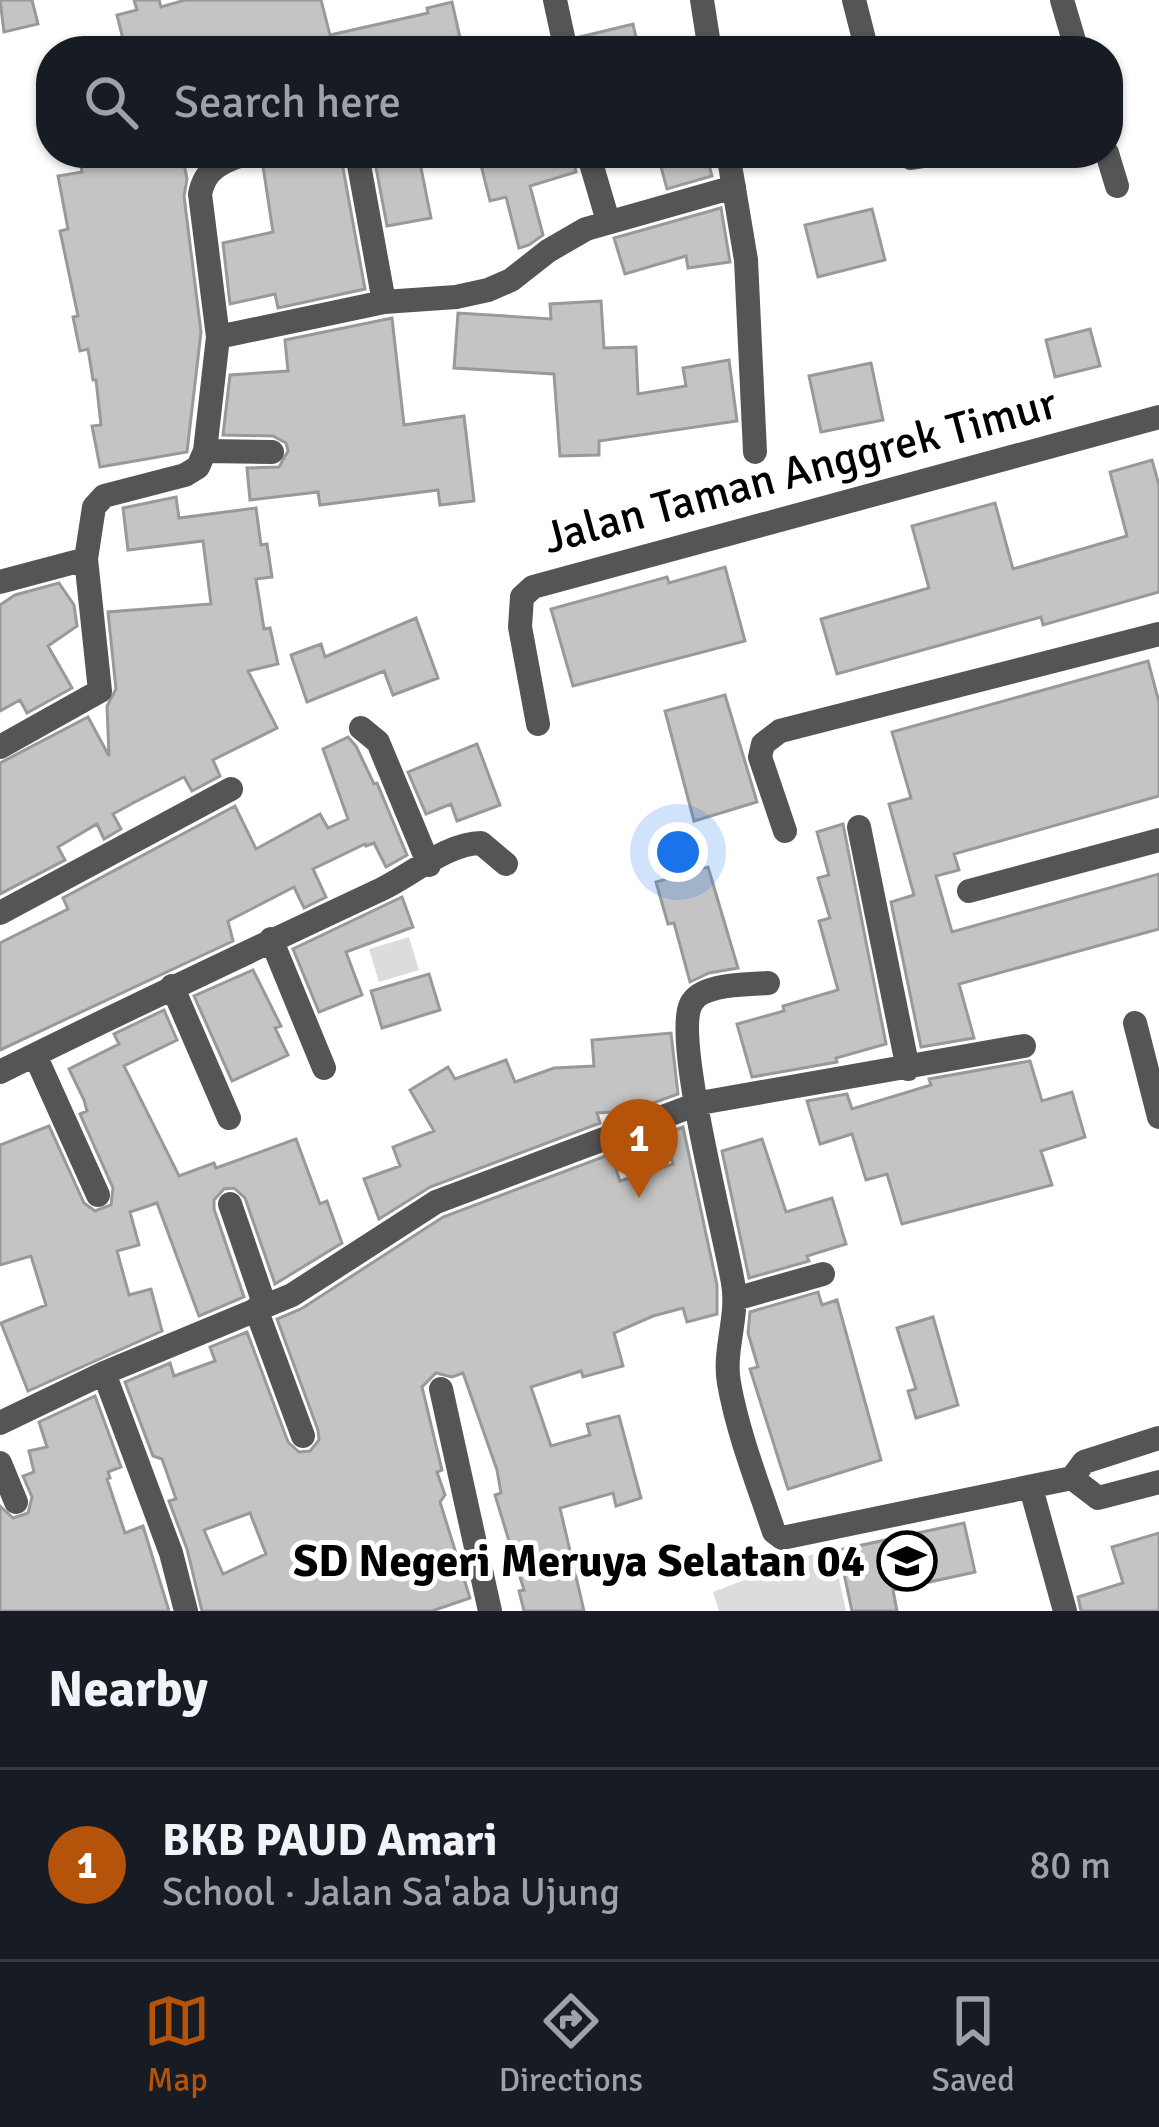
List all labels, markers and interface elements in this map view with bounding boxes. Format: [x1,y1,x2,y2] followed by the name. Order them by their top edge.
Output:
[36,36,1123,168] search box
[78,69,144,135] icon: search
[174,75,401,130] text: Search here
[537,376,1063,566] street label: Jalan Taman Anggrek Timur
[648,822,708,882] your location
[600,1099,678,1198] pin: 1
[876,1530,938,1592] school or university icon: SD Negeri Meruya Selatan 04
[293,1534,865,1589] place label: SD Negeri Meruya Selatan 04
[48,1658,208,1721] text: Nearby
[162,1813,498,1868] text: BKB PAUD Amari
[76,1841,98,1889] text: 1
[1029,1841,1111,1889] text: 80 m
[162,1868,620,1916] text: School · Jalan Sa'aba Ujung
[144,1988,210,2101] tab: Map
[499,1988,643,2101] tab: Directions
[932,1988,1015,2101] tab: Saved

